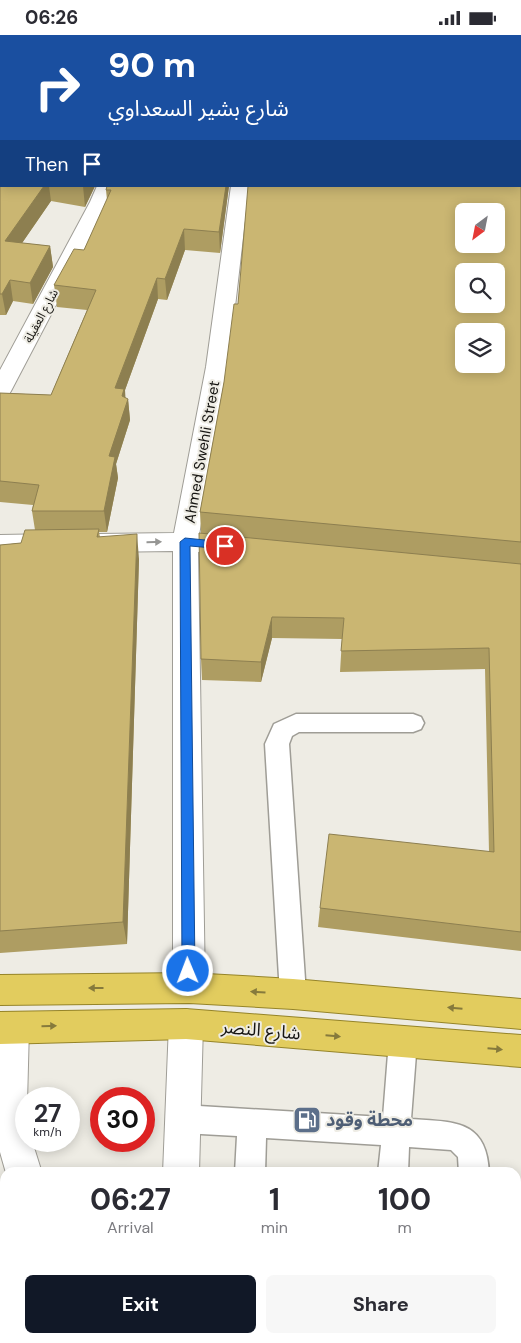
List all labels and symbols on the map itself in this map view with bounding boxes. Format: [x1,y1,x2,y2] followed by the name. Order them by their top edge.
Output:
[455,203,505,253] north arrow
[20,286,63,346] street label: شارع العقيلة
[180,379,224,525] street label: Ahmed Swehli Street
[204,525,246,567] pin
[146,538,162,546] one-way arrow
[161,944,213,996] position arrow
[88,984,104,992] one-way arrow
[250,988,266,996] one-way arrow
[447,1004,463,1012] one-way arrow
[219,1015,302,1047] street label: شارع النصر
[41,1022,57,1030] one-way arrow
[325,1032,341,1040] one-way arrow
[487,1045,503,1053] one-way arrow
[90,1087,155,1152] speed limit sign: 30
[292,1105,322,1135] fuel station icon: محطة وقود
[326,1108,413,1132] place label: محطة وقود

